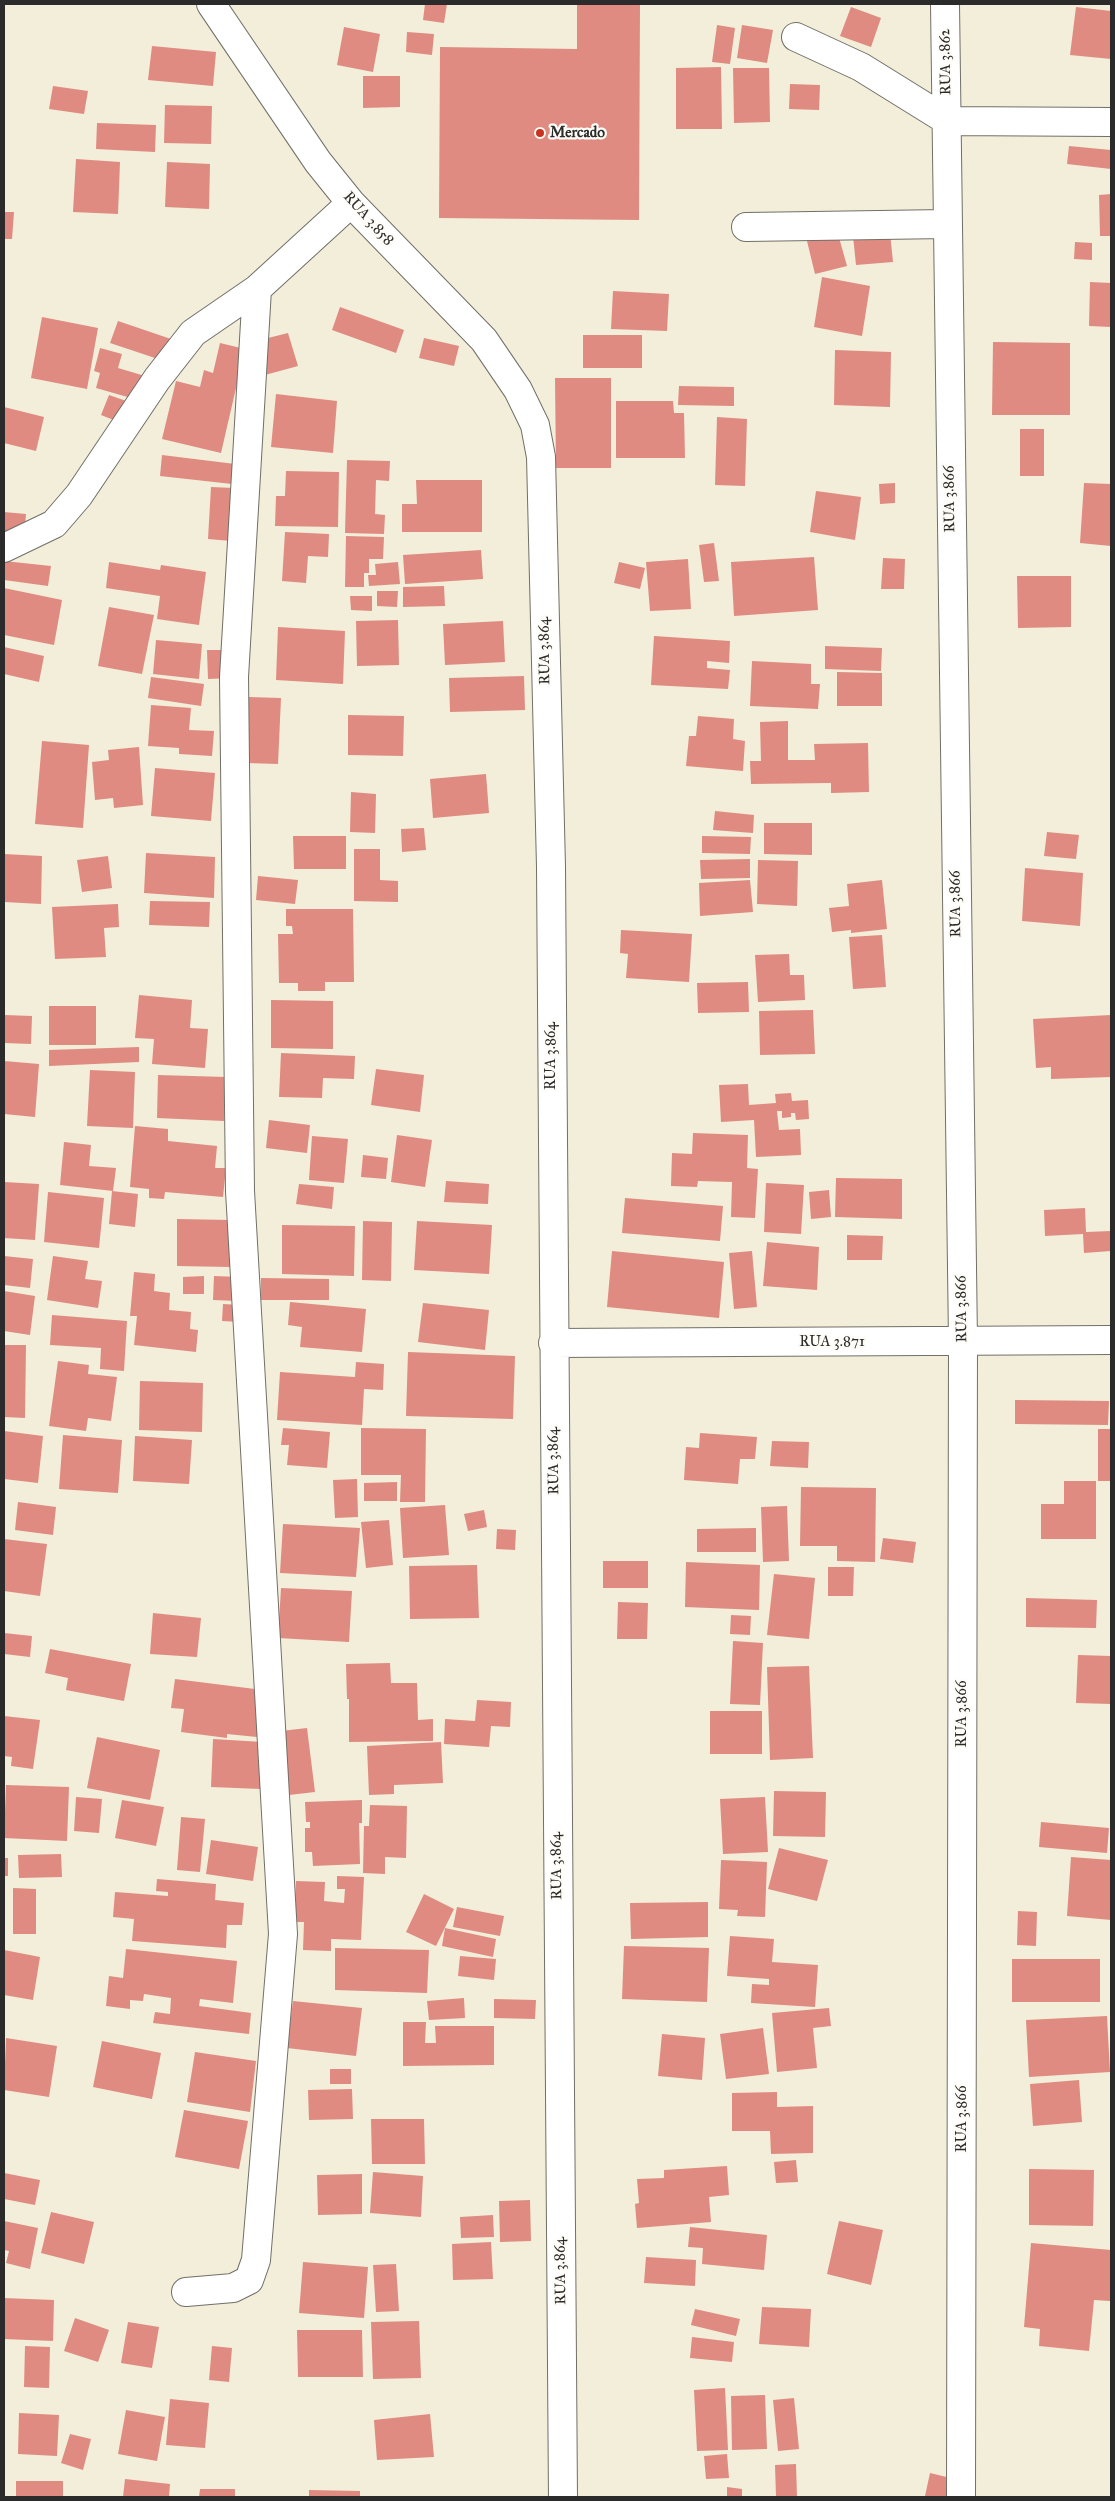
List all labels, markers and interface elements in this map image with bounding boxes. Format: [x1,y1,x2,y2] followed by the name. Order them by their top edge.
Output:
[936,28,956,96] street label: RUA 3.862
[550,124,605,142] place label: Mercado
[534,127,546,139] marker: Mercado
[339,188,397,250] street label: RUA 3.858
[940,465,960,533] street label: RUA 3.866
[535,617,555,685] street label: RUA 3.864
[946,870,966,938] street label: RUA 3.866
[542,1022,560,1090] street label: RUA 3.864
[952,1275,972,1343] street label: RUA 3.866
[799,1333,865,1351] street label: RUA 3.871
[544,1427,564,1495] street label: RUA 3.864
[953,1680,971,1748] street label: RUA 3.866
[547,1832,567,1900] street label: RUA 3.864
[953,2085,971,2153] street label: RUA 3.866
[551,2237,571,2305] street label: RUA 3.864

